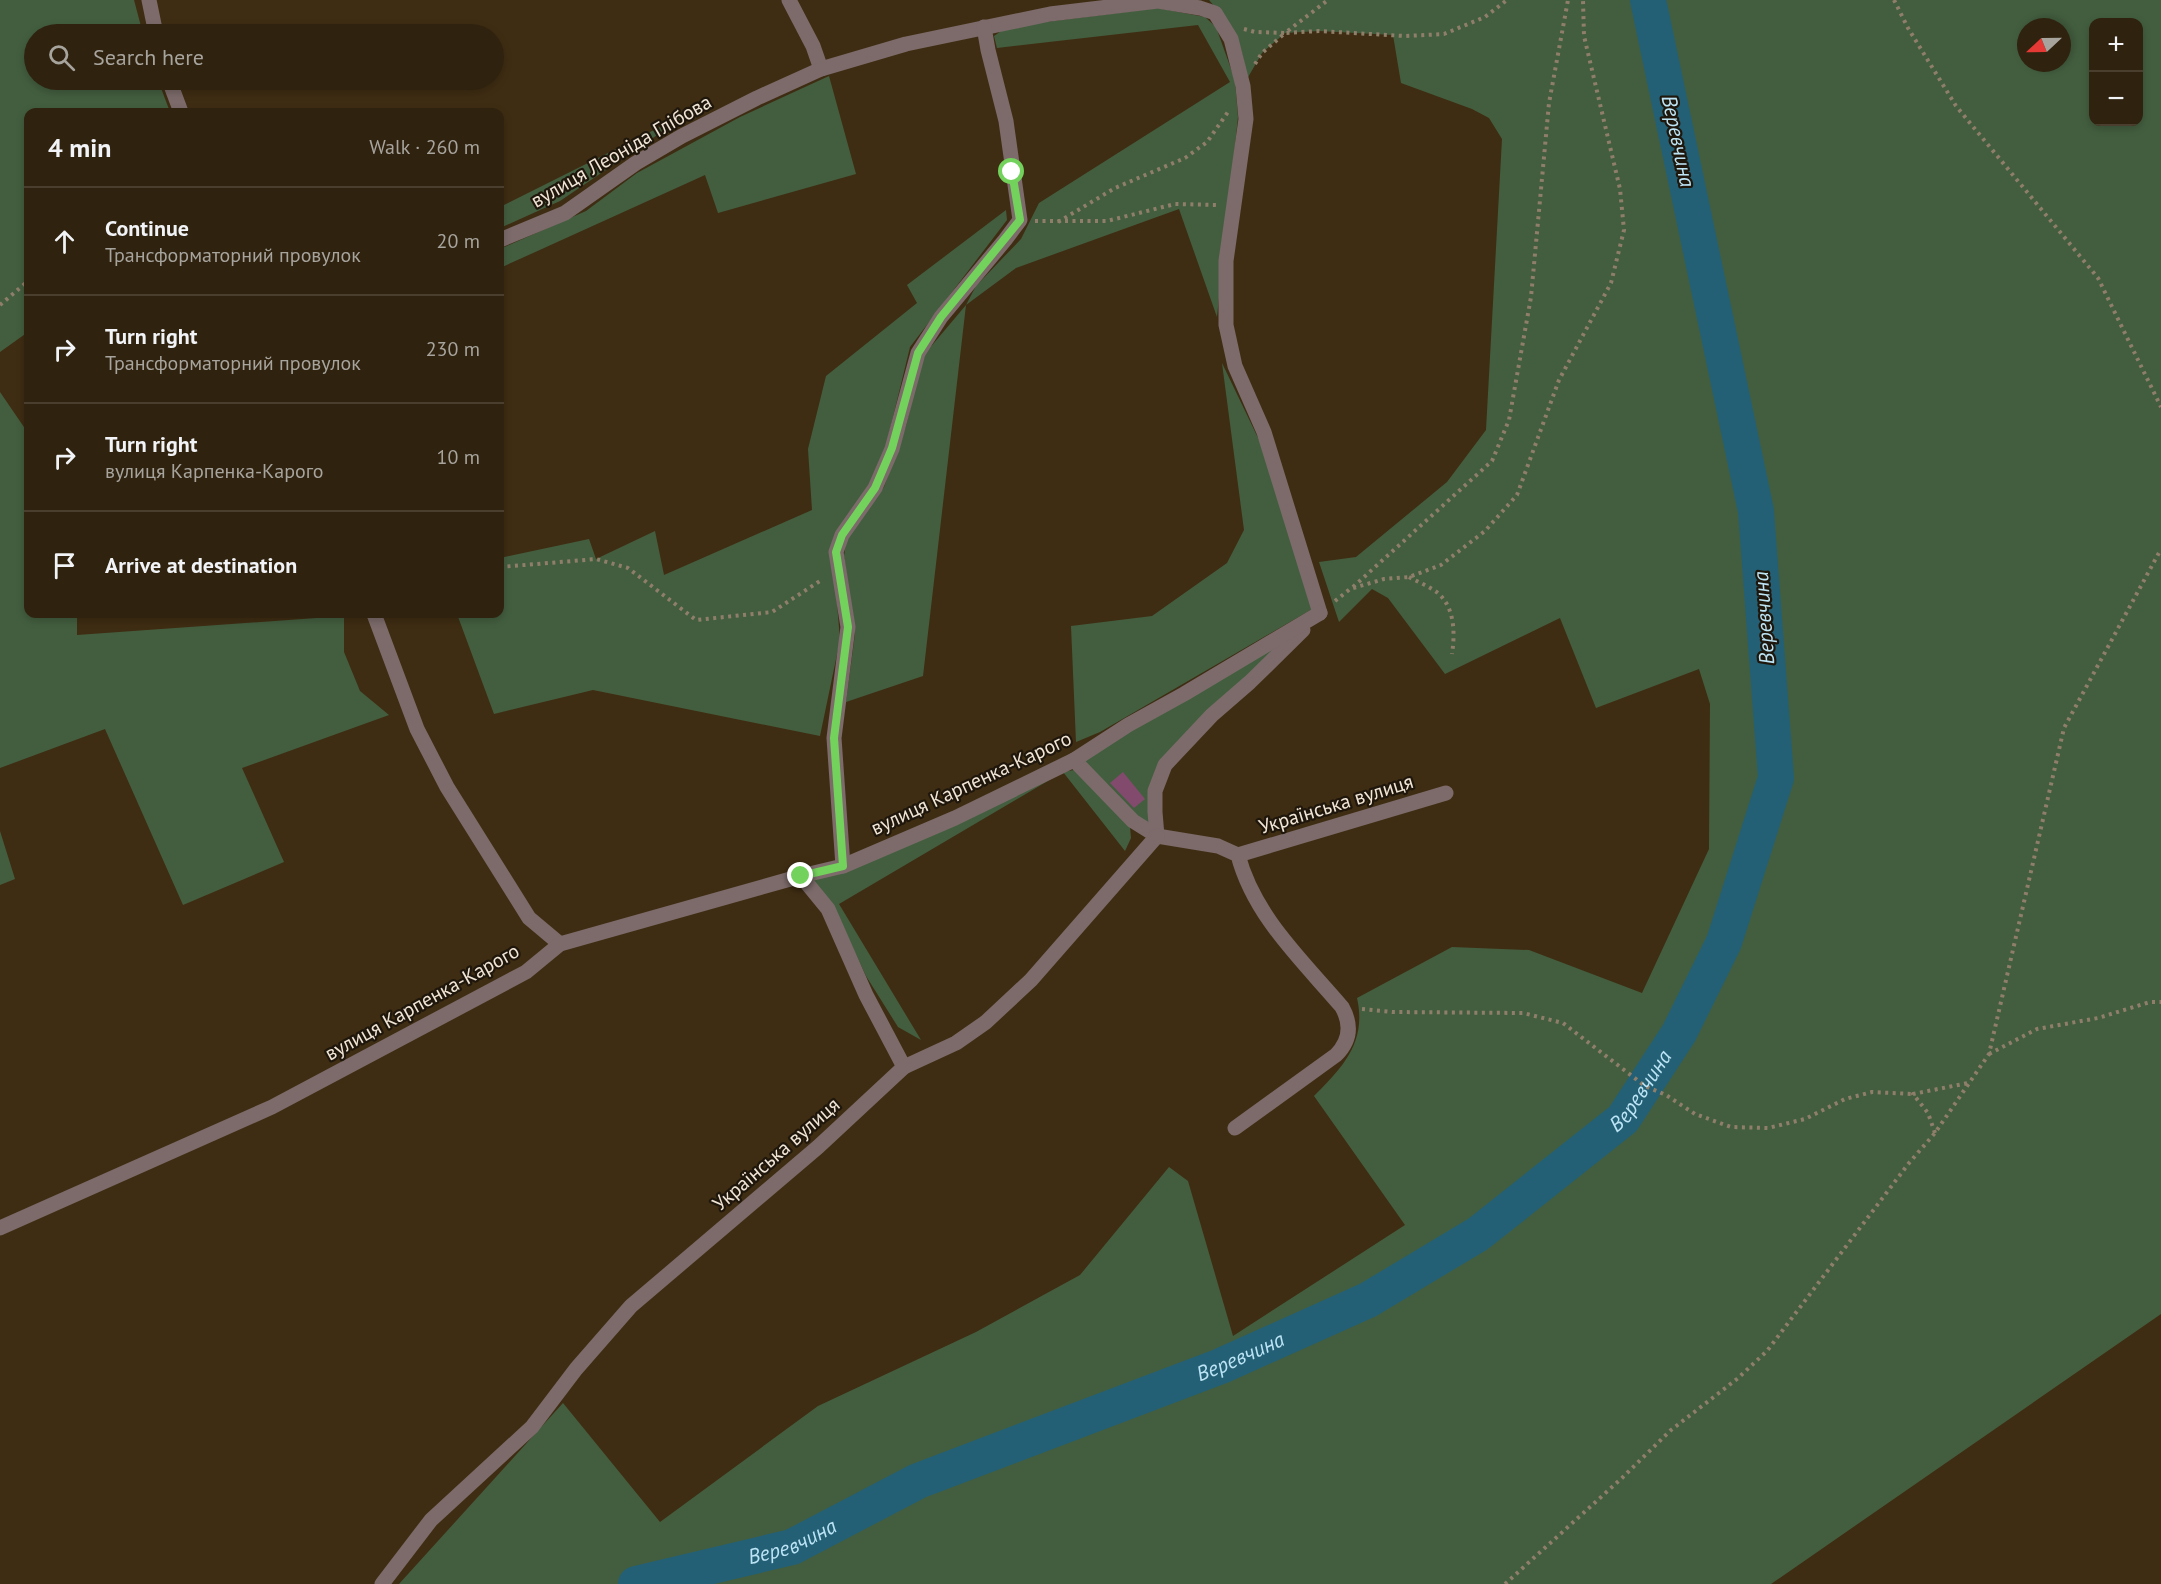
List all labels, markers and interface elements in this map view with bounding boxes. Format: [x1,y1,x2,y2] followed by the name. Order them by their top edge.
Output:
[2017,18,2071,72] north arrow
[2089,18,2143,126] map controls
[2089,18,2143,72] button: +
[24,24,504,90] search box
[45,41,78,74] icon: search
[93,43,204,71] text: Search here
[2089,72,2143,126] button: −
[526,89,716,213] street label: вулиця Леоніда Глібова
[1656,93,1702,190] water label: Веревчина
[48,131,111,164] text: 4 min
[369,134,480,160] text: Walk · 260 m
[998,158,1024,184] route start
[105,214,189,242] text: Continue
[48,225,81,258] icon: ahead
[437,228,480,254] text: 20 m
[105,242,361,268] text: Трансформаторний провулок
[105,322,197,350] text: Turn right
[48,333,81,366] icon: right
[426,336,480,362] text: 230 m
[105,350,361,376] text: Трансформаторний провулок
[105,430,197,458] text: Turn right
[48,441,81,474] icon: right
[437,444,480,470] text: 10 m
[105,458,324,484] text: вулиця Карпенка-Карого
[48,549,81,582] icon: arrive
[105,551,297,579] text: Arrive at destination
[1747,570,1780,665] water label: Веревчина
[866,725,1076,841] street label: вулиця Карпенка-Карого
[1256,768,1416,840] street label: Українська вулиця
[787,862,813,888] route end
[320,938,524,1066] street label: вулиця Карпенка-Карого
[1604,1044,1678,1138] water label: Веревчина
[707,1092,845,1216] street label: Українська вулиця
[1192,1325,1289,1387] water label: Веревчина
[745,1512,841,1570] water label: Веревчина

